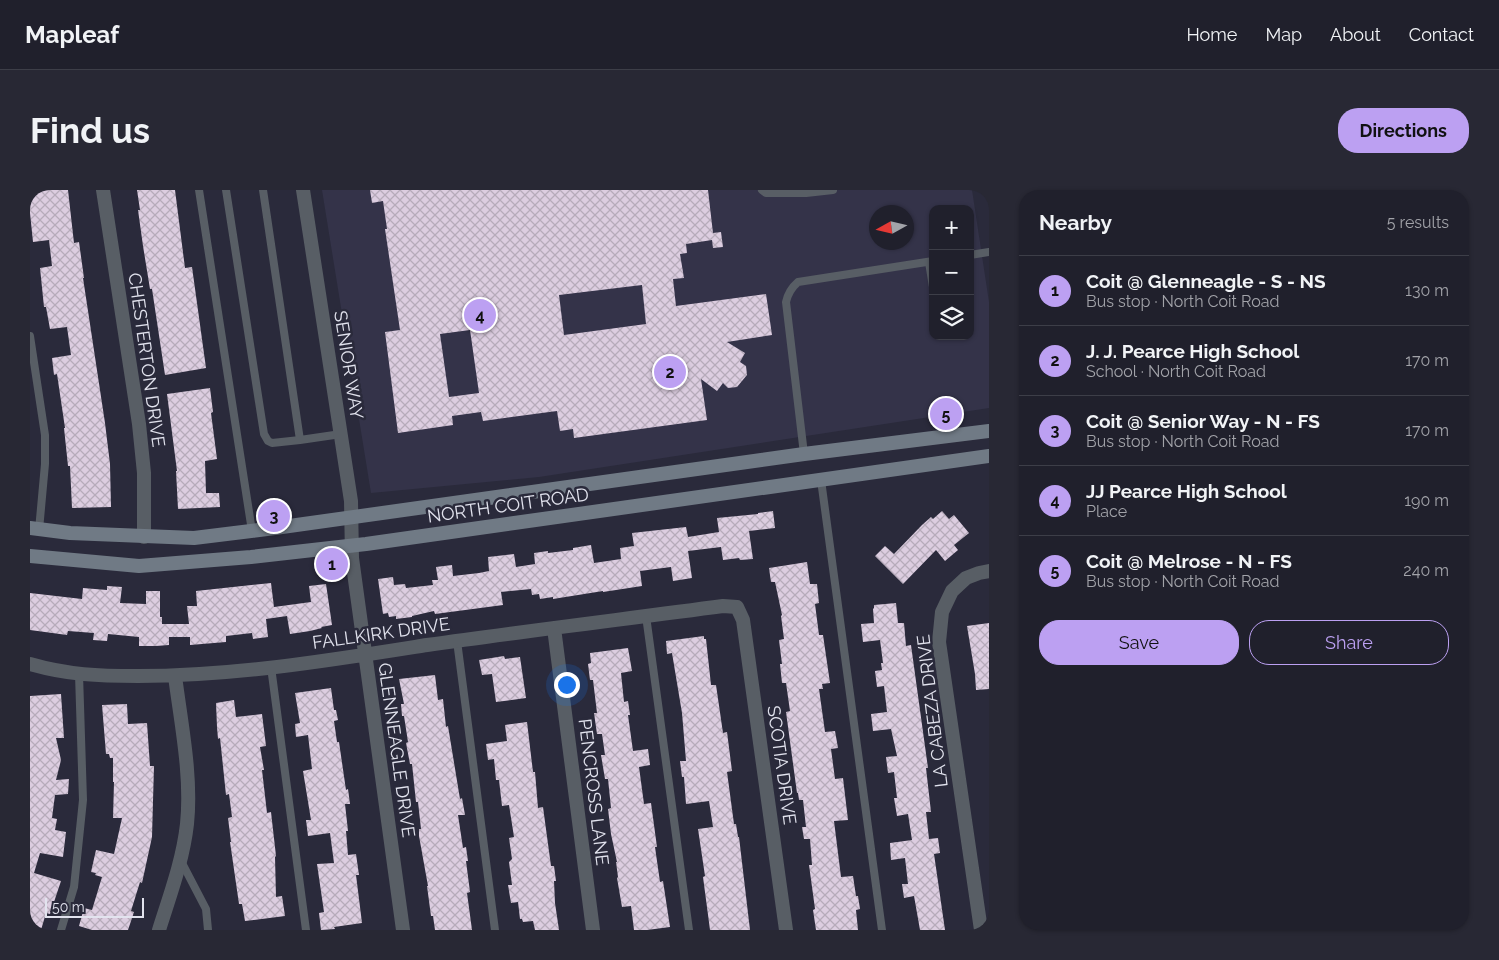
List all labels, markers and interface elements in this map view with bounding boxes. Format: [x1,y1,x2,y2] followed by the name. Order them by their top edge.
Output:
[25,20,119,49] text: Mapleaf
[1186,24,1237,45] text: Home
[1265,24,1302,45] text: Map
[1330,24,1381,45] text: About
[1409,24,1474,45] text: Contact
[1338,108,1469,153] button: Directions
[30,110,150,151] text: Find us
[869,205,914,250] north arrow
[929,205,974,340] map controls
[929,205,974,250] button: +
[1039,210,1112,235] text: Nearby
[1387,213,1449,232] text: 5 results
[929,250,974,295] button: −
[1086,270,1326,292] text: Coit @ Glenneagle - S - NS
[124,271,170,449] street label: CHESTERTON DRIVE
[1051,281,1059,300] text: 1
[1405,281,1449,300] text: 130 m
[1086,292,1279,311] text: Bus stop · North Coit Road
[929,295,974,340] button: layers
[464,296,496,334] pin: 4
[330,309,368,421] street label: SENIOR WAY
[1086,340,1299,362] text: J. J. Pearce High School
[1050,351,1060,370] text: 2
[1405,351,1449,370] text: 170 m
[654,353,686,391] pin: 2
[1086,362,1266,381] text: School · North Coit Road
[930,395,962,433] pin: 5
[1086,410,1320,432] text: Coit @ Senior Way - N - FS
[1051,421,1059,440] text: 3
[1405,421,1449,440] text: 170 m
[1086,432,1279,451] text: Bus stop · North Coit Road
[1086,480,1287,502] text: JJ Pearce High School
[426,483,590,527] street label: NORTH COIT ROAD
[1050,491,1060,510] text: 4
[1404,491,1449,510] text: 190 m
[258,497,290,535] pin: 3
[1086,502,1127,521] text: Place
[316,545,348,583] pin: 1
[1086,550,1292,572] text: Coit @ Melrose - N - FS
[1051,561,1059,580] text: 5
[1403,561,1449,580] text: 240 m
[1086,572,1279,591] text: Bus stop · North Coit Road
[311,613,451,653] street label: FALLKIRK DRIVE
[1039,620,1239,665] button: Save
[1249,620,1449,665] button: Share
[912,633,952,789] street label: LA CABEZA DRIVE
[374,661,420,839] street label: GLENNEAGLE DRIVE
[554,672,580,698] your location
[763,704,801,826] street label: SCOTIA DRIVE
[575,717,613,867] street label: PENCROSS LANE
[45,895,144,918] scale bar
[52,899,85,915] text: 50 m

